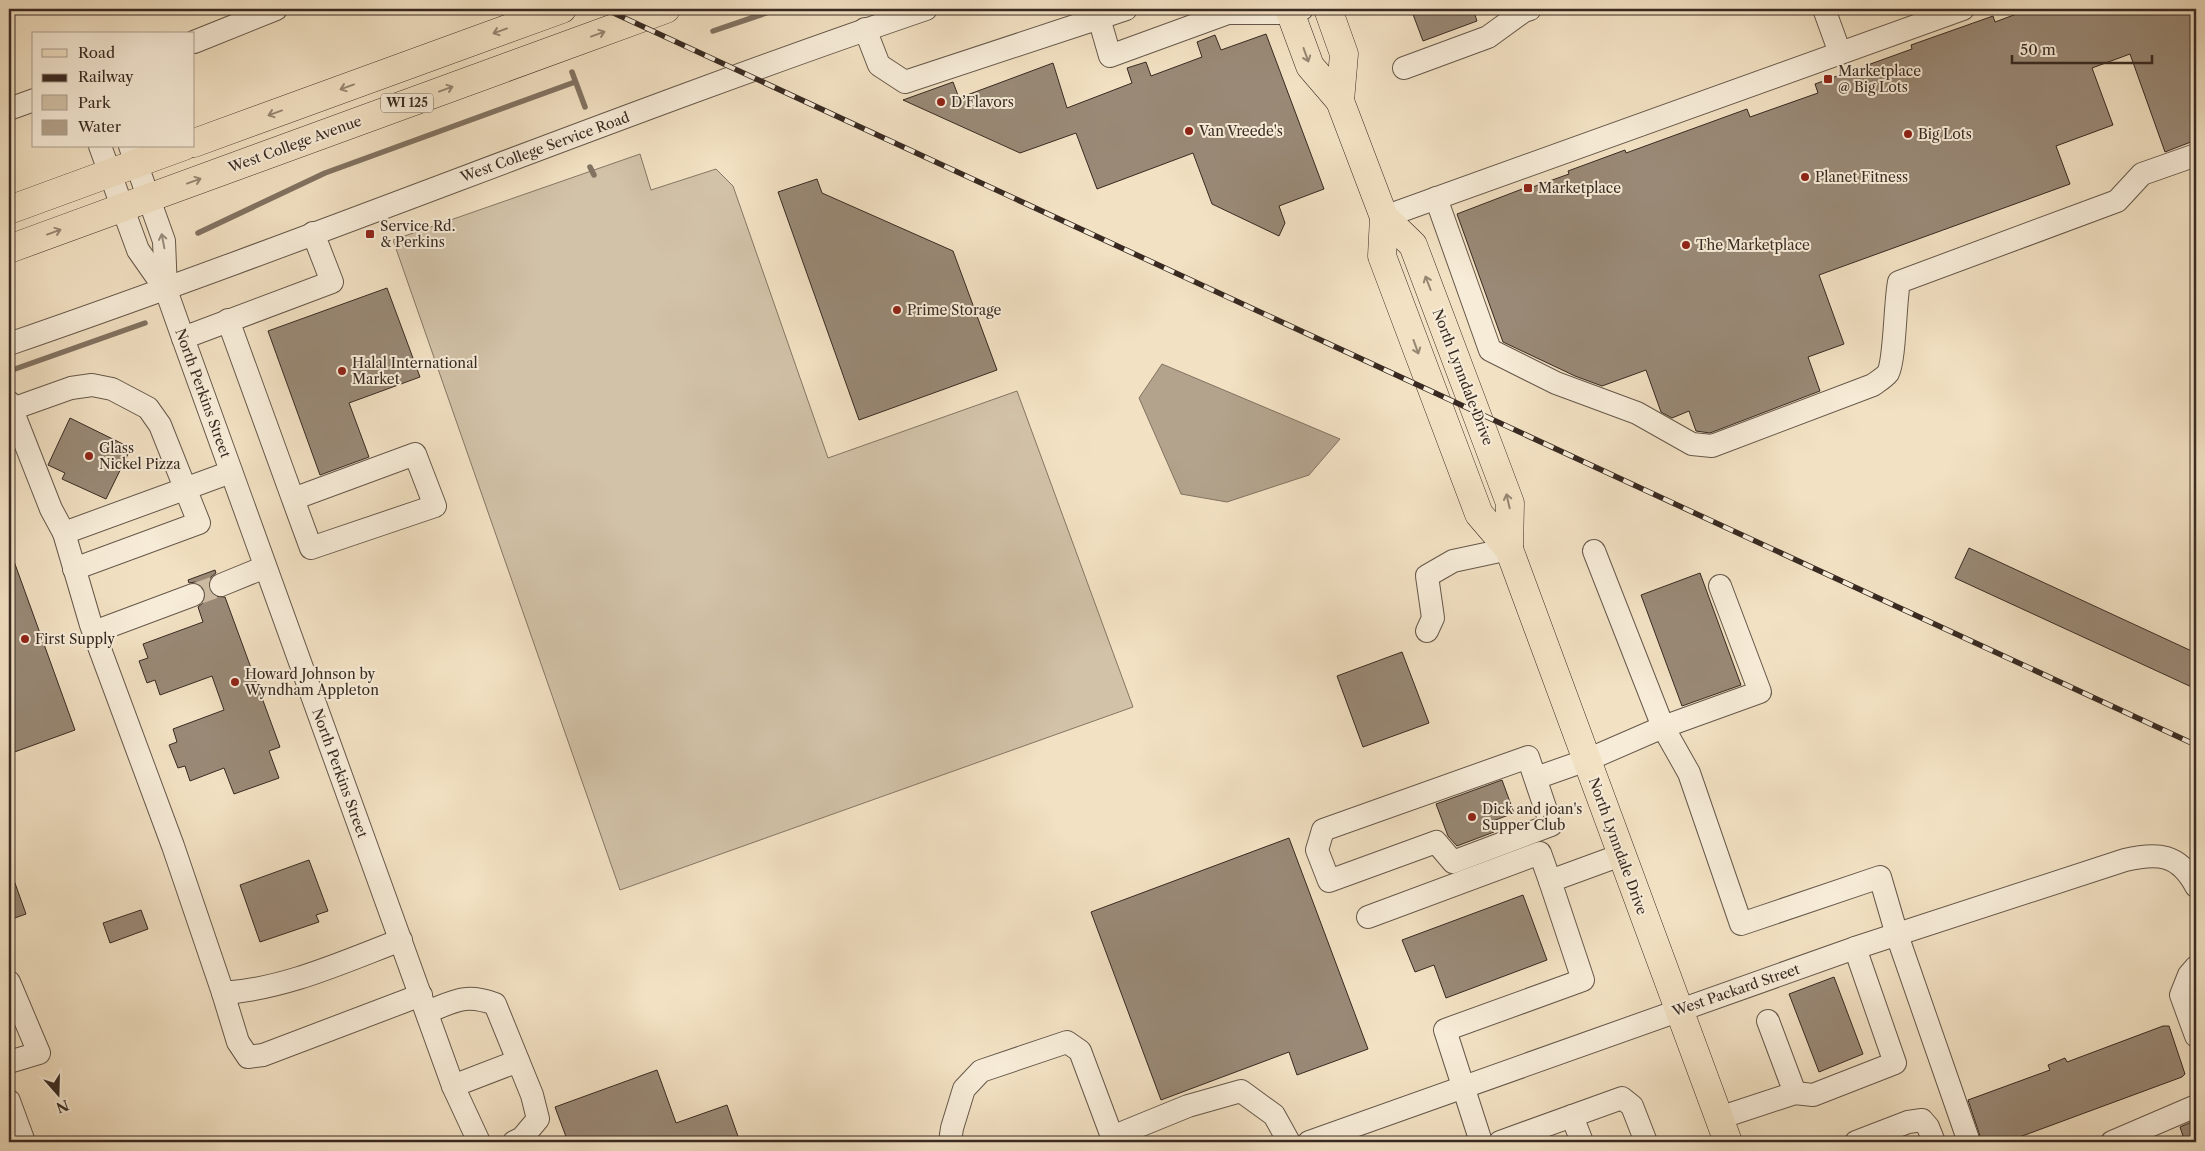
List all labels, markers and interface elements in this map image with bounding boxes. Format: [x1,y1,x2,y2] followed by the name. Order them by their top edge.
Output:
[492,27,508,36] one-way arrow
[590,29,606,38] one-way arrow
[32,32,195,148] legend
[2012,32,2152,64] scale bar
[2020,40,2056,59] text: 50 m
[78,43,115,62] text: Road
[1302,46,1311,62] one-way arrow
[1838,62,1921,96] place label: Marketplace @ Big Lots
[78,67,134,86] text: Railway
[1822,73,1834,85] marker: Marketplace @ Big Lots
[340,83,355,92] one-way arrow
[437,84,453,93] one-way arrow
[78,93,112,112] text: Park
[951,93,1014,111] place label: D’Flavors
[381,94,433,112] road number: WI 125
[935,96,947,108] marker: D’Flavors
[457,108,632,186] street label: West College Service Road
[268,109,284,118] one-way arrow
[225,111,364,177] street label: West College Avenue
[77,117,122,136] text: Water
[1198,122,1283,140] place label: Van Vreede's
[1183,125,1195,137] marker: Van Vreede's
[1918,125,1972,143] place label: Big Lots
[1902,128,1914,140] marker: Big Lots
[1815,168,1908,186] place label: Planet Fitness
[1799,171,1811,183] marker: Planet Fitness
[186,176,202,185] one-way arrow
[1538,179,1621,197] place label: Marketplace
[1522,182,1534,194] marker: Marketplace
[380,217,455,251] place label: Service Rd. & Perkins
[46,227,62,236] one-way arrow
[364,228,376,240] marker: Service Rd. & Perkins
[157,234,167,250] one-way arrow
[1696,236,1810,254] place label: The Marketplace
[1680,239,1692,251] marker: The Marketplace
[1423,275,1432,291] one-way arrow
[907,301,1001,319] place label: Prime Storage
[891,304,903,316] marker: Prime Storage
[1429,306,1497,448] street label: North Lynndale Drive
[171,326,235,460] street label: North Perkins Street
[1412,339,1421,355] one-way arrow
[352,354,478,388] place label: Halal International Market
[336,365,348,377] marker: Halal International Market
[99,439,181,473] place label: Glass Nickel Pizza
[83,450,95,462] marker: Glass Nickel Pizza
[1503,493,1512,509] one-way arrow
[35,630,115,648] place label: First Supply
[19,633,31,645] marker: First Supply
[244,665,379,699] place label: Howard Johnson by Wyndham Appleton
[229,676,241,688] marker: Howard Johnson by Wyndham Appleton
[308,706,372,840] street label: North Perkins Street
[1585,775,1651,917] street label: North Lynndale Drive
[1482,800,1582,834] place label: Dick and joan's Supper Club
[1466,811,1478,823] marker: Dick and joan's Supper Club
[1669,960,1802,1021] street label: West Packard Street
[32,1068,82,1118] north arrow
[54,1096,71,1117] text: N

